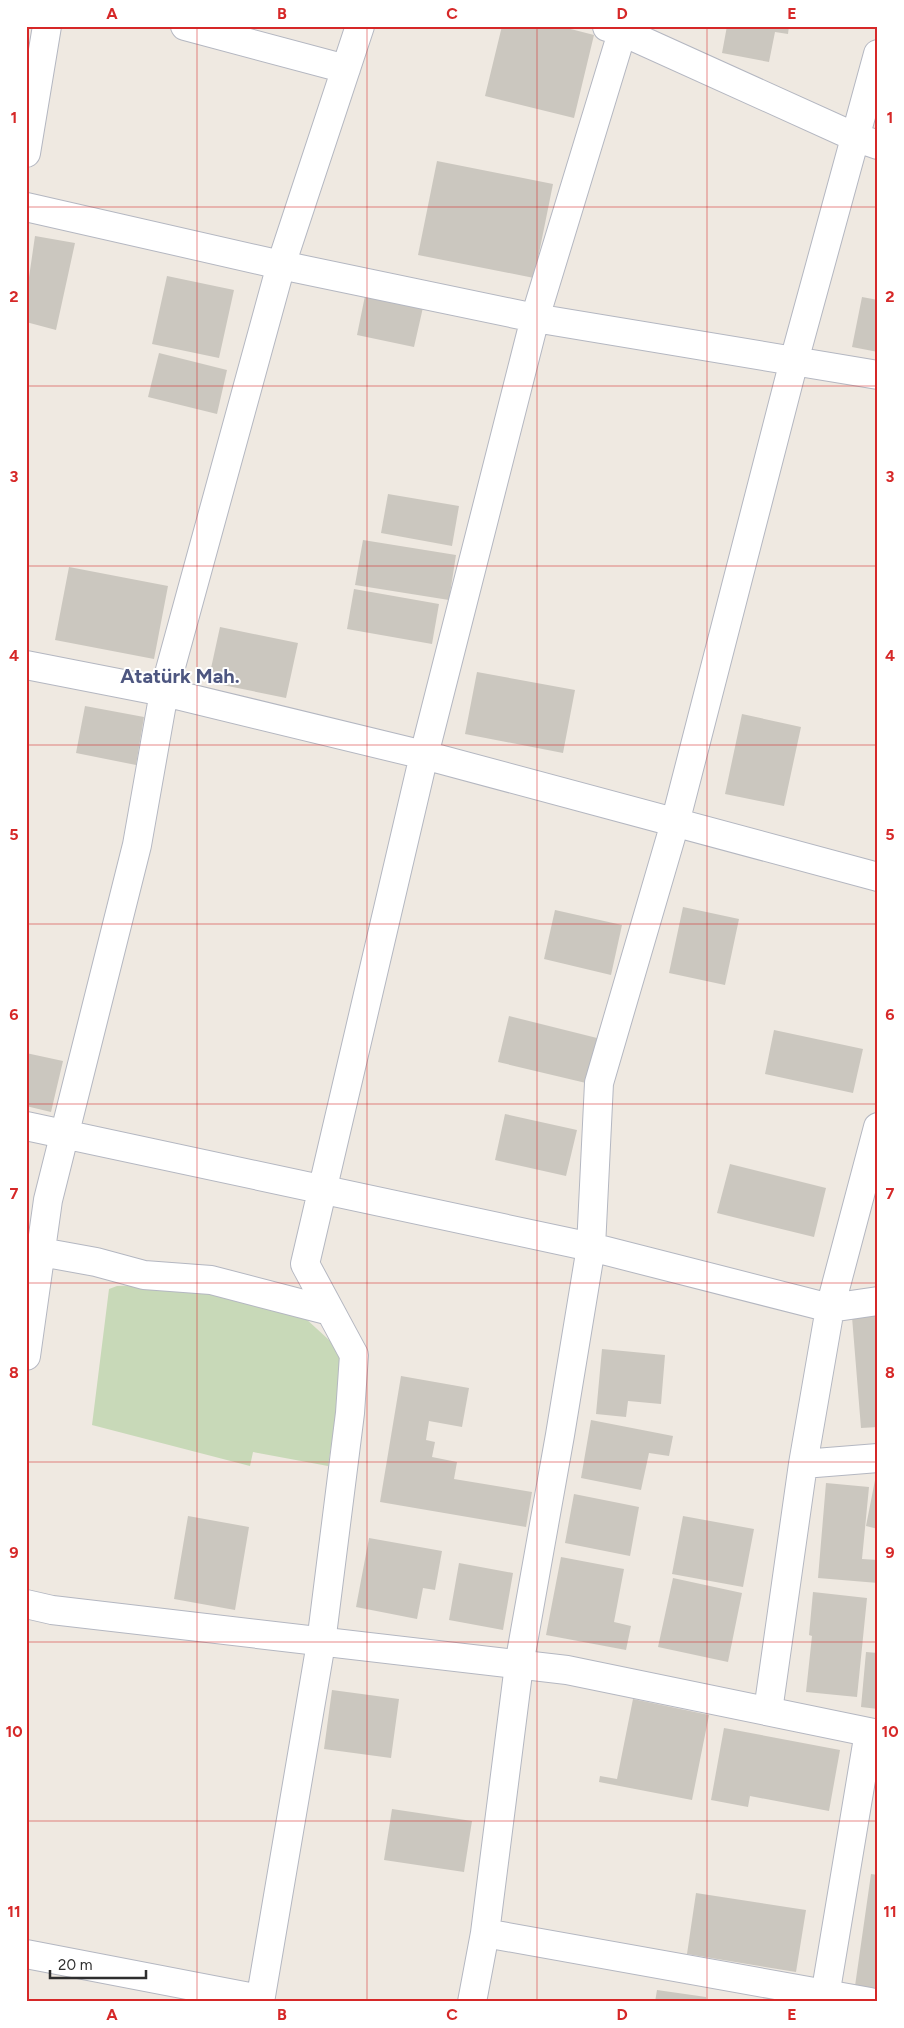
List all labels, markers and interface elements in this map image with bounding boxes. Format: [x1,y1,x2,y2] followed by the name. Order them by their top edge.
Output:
[106,4,118,23] text: A
[277,4,287,23] text: B
[446,4,458,23] text: C
[616,4,628,23] text: D
[787,4,797,23] text: E
[11,108,17,127] text: 1
[887,108,893,127] text: 1
[9,287,19,306] text: 2
[885,287,895,306] text: 2
[10,467,19,486] text: 3
[886,467,895,486] text: 3
[9,646,19,665] text: 4
[885,646,895,665] text: 4
[120,664,240,688] district label: Atatürk Mah.
[9,825,19,844] text: 5
[885,825,895,844] text: 5
[9,1005,19,1024] text: 6
[885,1005,895,1024] text: 6
[10,1184,19,1203] text: 7
[886,1184,895,1203] text: 7
[9,1363,19,1382] text: 8
[885,1363,895,1382] text: 8
[9,1543,19,1562] text: 9
[885,1543,895,1562] text: 9
[5,1722,23,1741] text: 10
[881,1722,899,1741] text: 10
[7,1902,21,1921] text: 11
[883,1902,897,1921] text: 11
[50,1948,146,1980] scale bar
[58,1956,92,1974] text: 20 m
[106,2005,118,2024] text: A
[277,2005,287,2024] text: B
[446,2005,458,2024] text: C
[616,2005,628,2024] text: D
[787,2005,797,2024] text: E

